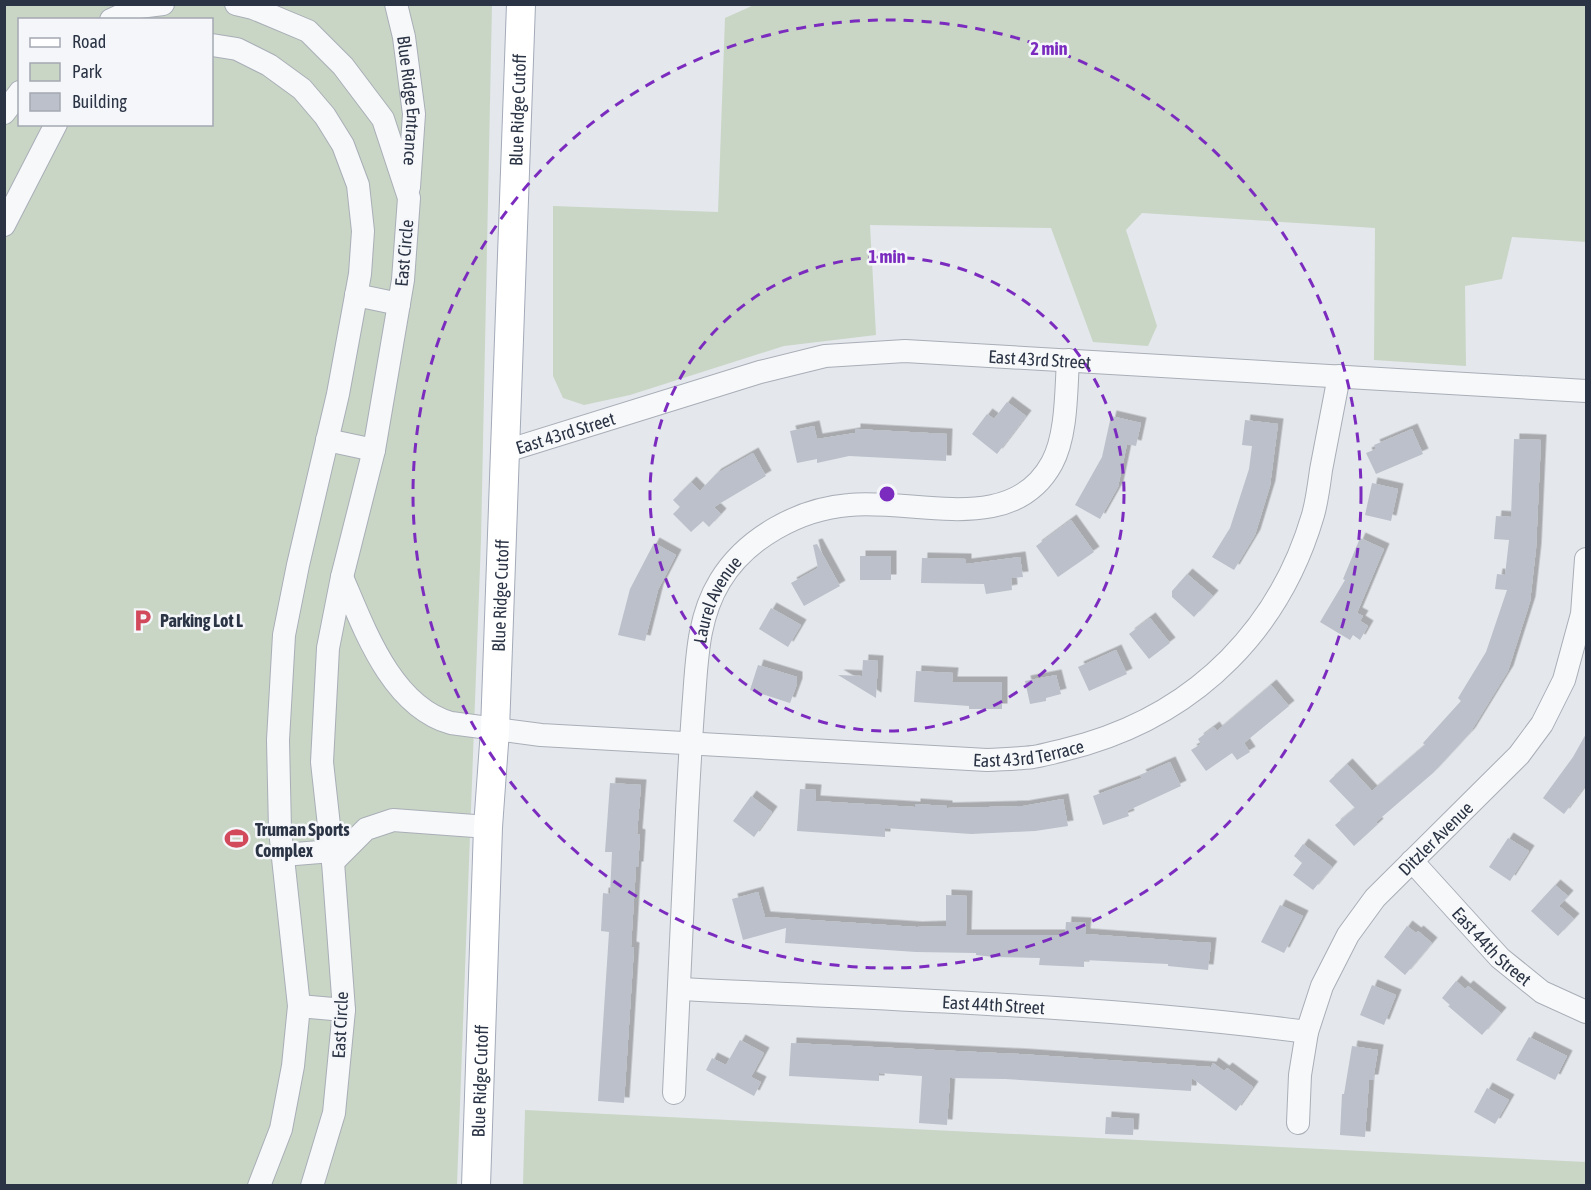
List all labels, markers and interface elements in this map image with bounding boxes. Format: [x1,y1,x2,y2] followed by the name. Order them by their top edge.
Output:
[18,18,213,126] legend
[72,31,106,52] text: Road
[393,34,425,166] street label: Blue Ridge Entrance
[1031,38,1068,59] text: 2 min
[505,53,530,166] street label: Blue Ridge Cutoff
[72,61,102,82] text: Park
[72,91,127,112] text: Building
[391,219,417,287] street label: East Circle
[869,246,906,267] text: 1 min
[988,345,1092,372] street label: East 43rd Street
[513,407,617,458] street label: East 43rd Street
[877,484,897,504] centre of rings
[487,539,512,652] street label: Blue Ridge Cutoff
[689,551,745,645] street label: Laurel Avenue
[129,607,155,633] parking icon: Parking Lot L
[160,610,243,631] place label: Parking Lot L
[973,735,1086,771] street label: East 43rd Terrace
[1394,797,1477,880] street label: Ditzler Avenue
[255,819,350,861] place label: Truman Sports Complex
[224,826,250,852] sports icon: Truman Sports Complex
[1448,902,1536,990] street label: East 44th Street
[328,991,352,1059] street label: East Circle
[942,991,1046,1018] street label: East 44th Street
[467,1024,492,1138] street label: Blue Ridge Cutoff

